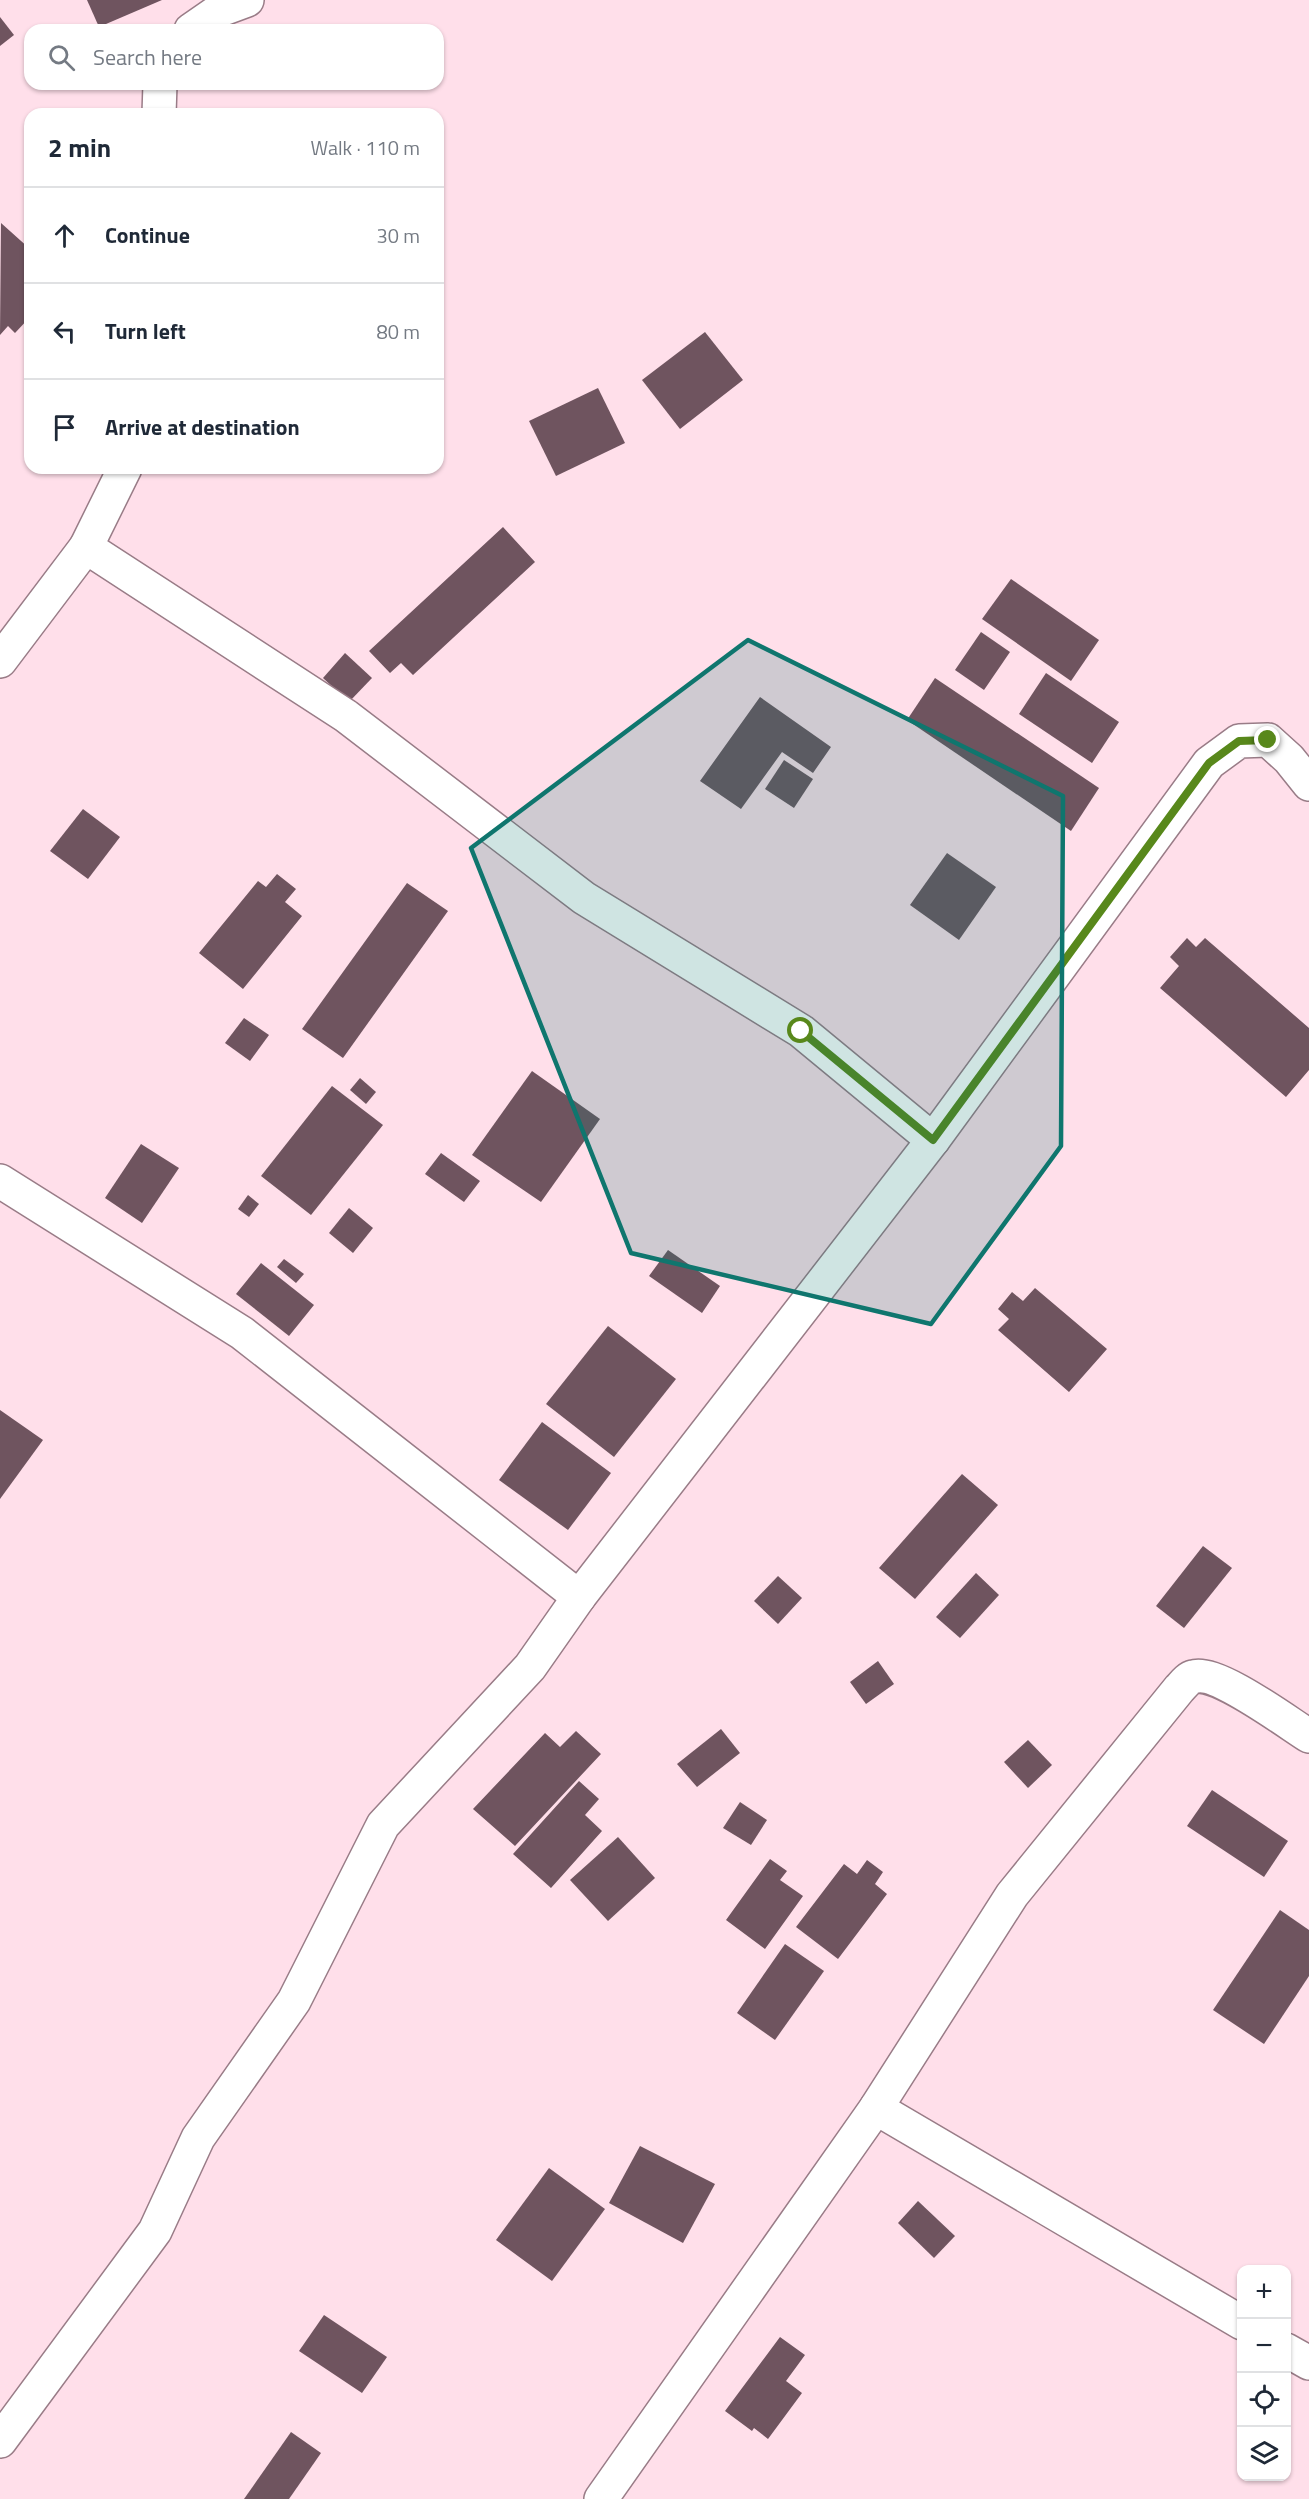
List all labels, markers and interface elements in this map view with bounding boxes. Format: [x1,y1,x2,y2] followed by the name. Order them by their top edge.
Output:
[24,24,444,90] search box
[93,40,202,74] text: Search here
[45,41,78,74] icon: search
[48,128,111,167] text: 2 min
[311,132,420,163] text: Walk · 110 m
[105,218,190,252] text: Continue
[48,219,81,252] icon: ahead
[376,220,420,251] text: 30 m
[105,314,186,348] text: Turn left
[48,315,81,348] icon: left
[376,316,420,347] text: 80 m
[105,410,300,444] text: Arrive at destination
[48,411,81,444] icon: arrive
[1254,726,1280,752] route end
[787,1017,813,1043] route start
[1237,2265,1291,2481] map controls
[1237,2265,1291,2319] button: +
[1237,2319,1291,2373] button: −
[1237,2373,1291,2427] button: locate
[1237,2427,1291,2481] button: layers

